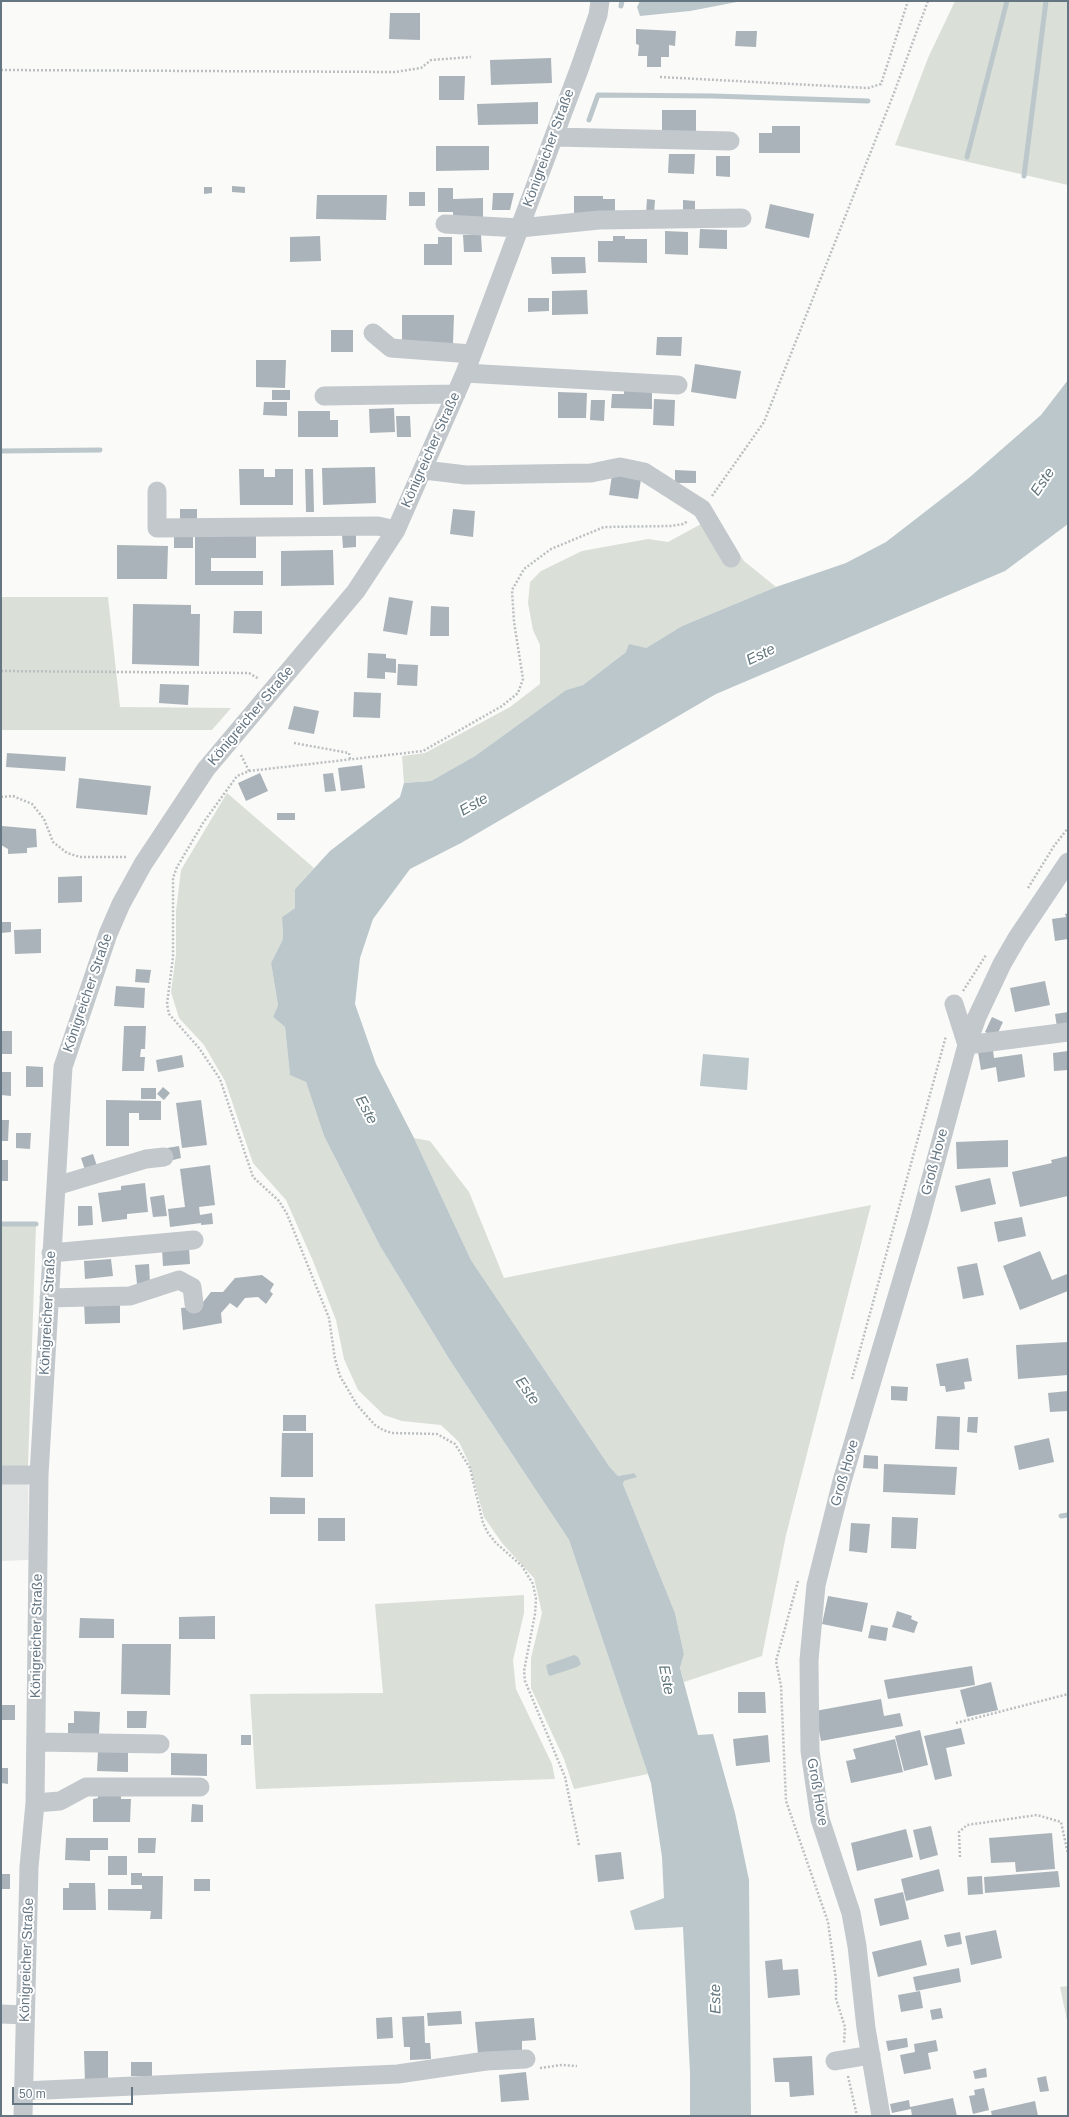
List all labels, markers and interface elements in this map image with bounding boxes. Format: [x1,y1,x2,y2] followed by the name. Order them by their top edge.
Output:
[520,87,578,209] street label: Königreicher Straße
[398,390,464,510] street label: Königreicher Straße
[1027,465,1059,499] water label: Este
[744,640,778,670] water label: Este
[205,663,297,769] street label: Königreicher Straße
[457,790,491,820] water label: Este
[60,931,116,1055] street label: Königreicher Straße
[351,1093,381,1127] water label: Este
[918,1127,952,1197] street label: Groß Hove
[36,1250,60,1376] street label: Königreicher Straße
[511,1374,543,1408] water label: Este
[827,1438,863,1508] street label: Groß Hove
[28,1574,46,1698] street label: Königreicher Straße
[654,1664,678,1696] water label: Este
[803,1757,831,1827] street label: Groß Hove
[16,1897,38,2023] street label: Königreicher Straße
[707,1984,725,2014] water label: Este
[14,2079,135,2105] scale bar
[19,2087,46,2101] text: 50 m

